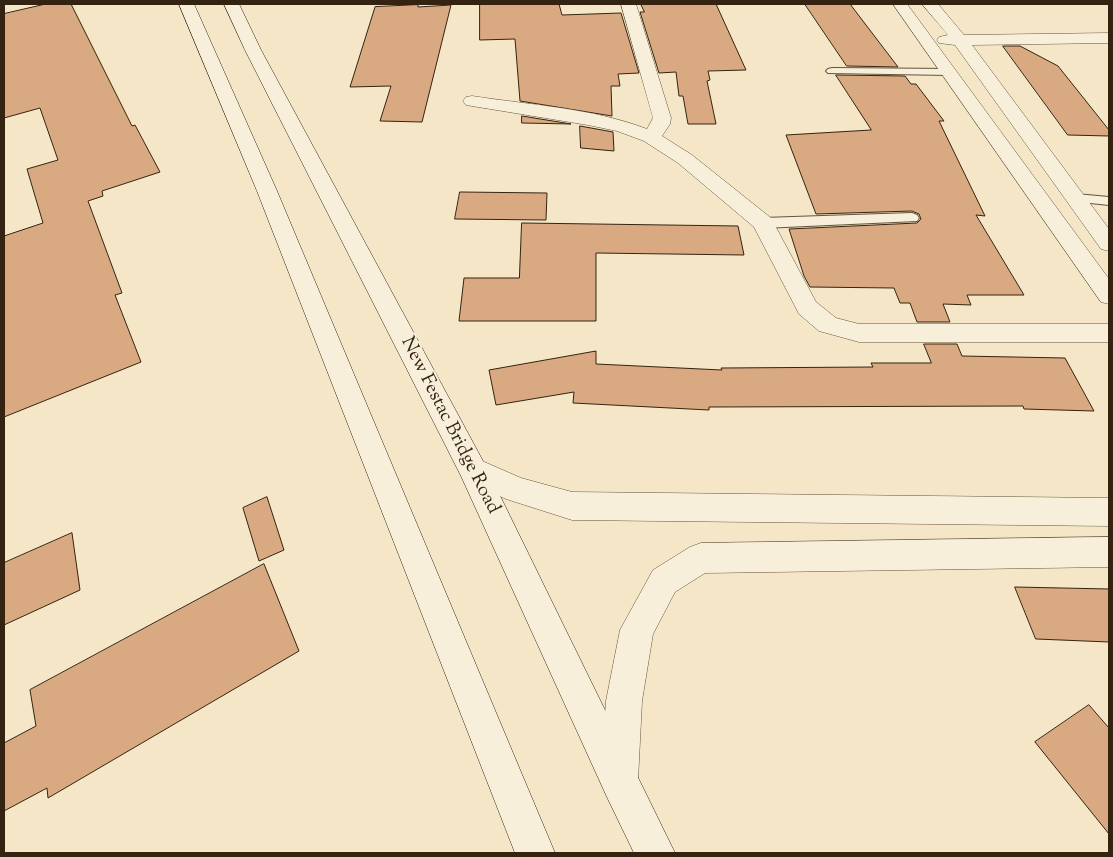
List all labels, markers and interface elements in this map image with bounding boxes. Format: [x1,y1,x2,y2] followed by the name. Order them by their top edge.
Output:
[394,334,504,518] street label: New Festac Bridge Road

